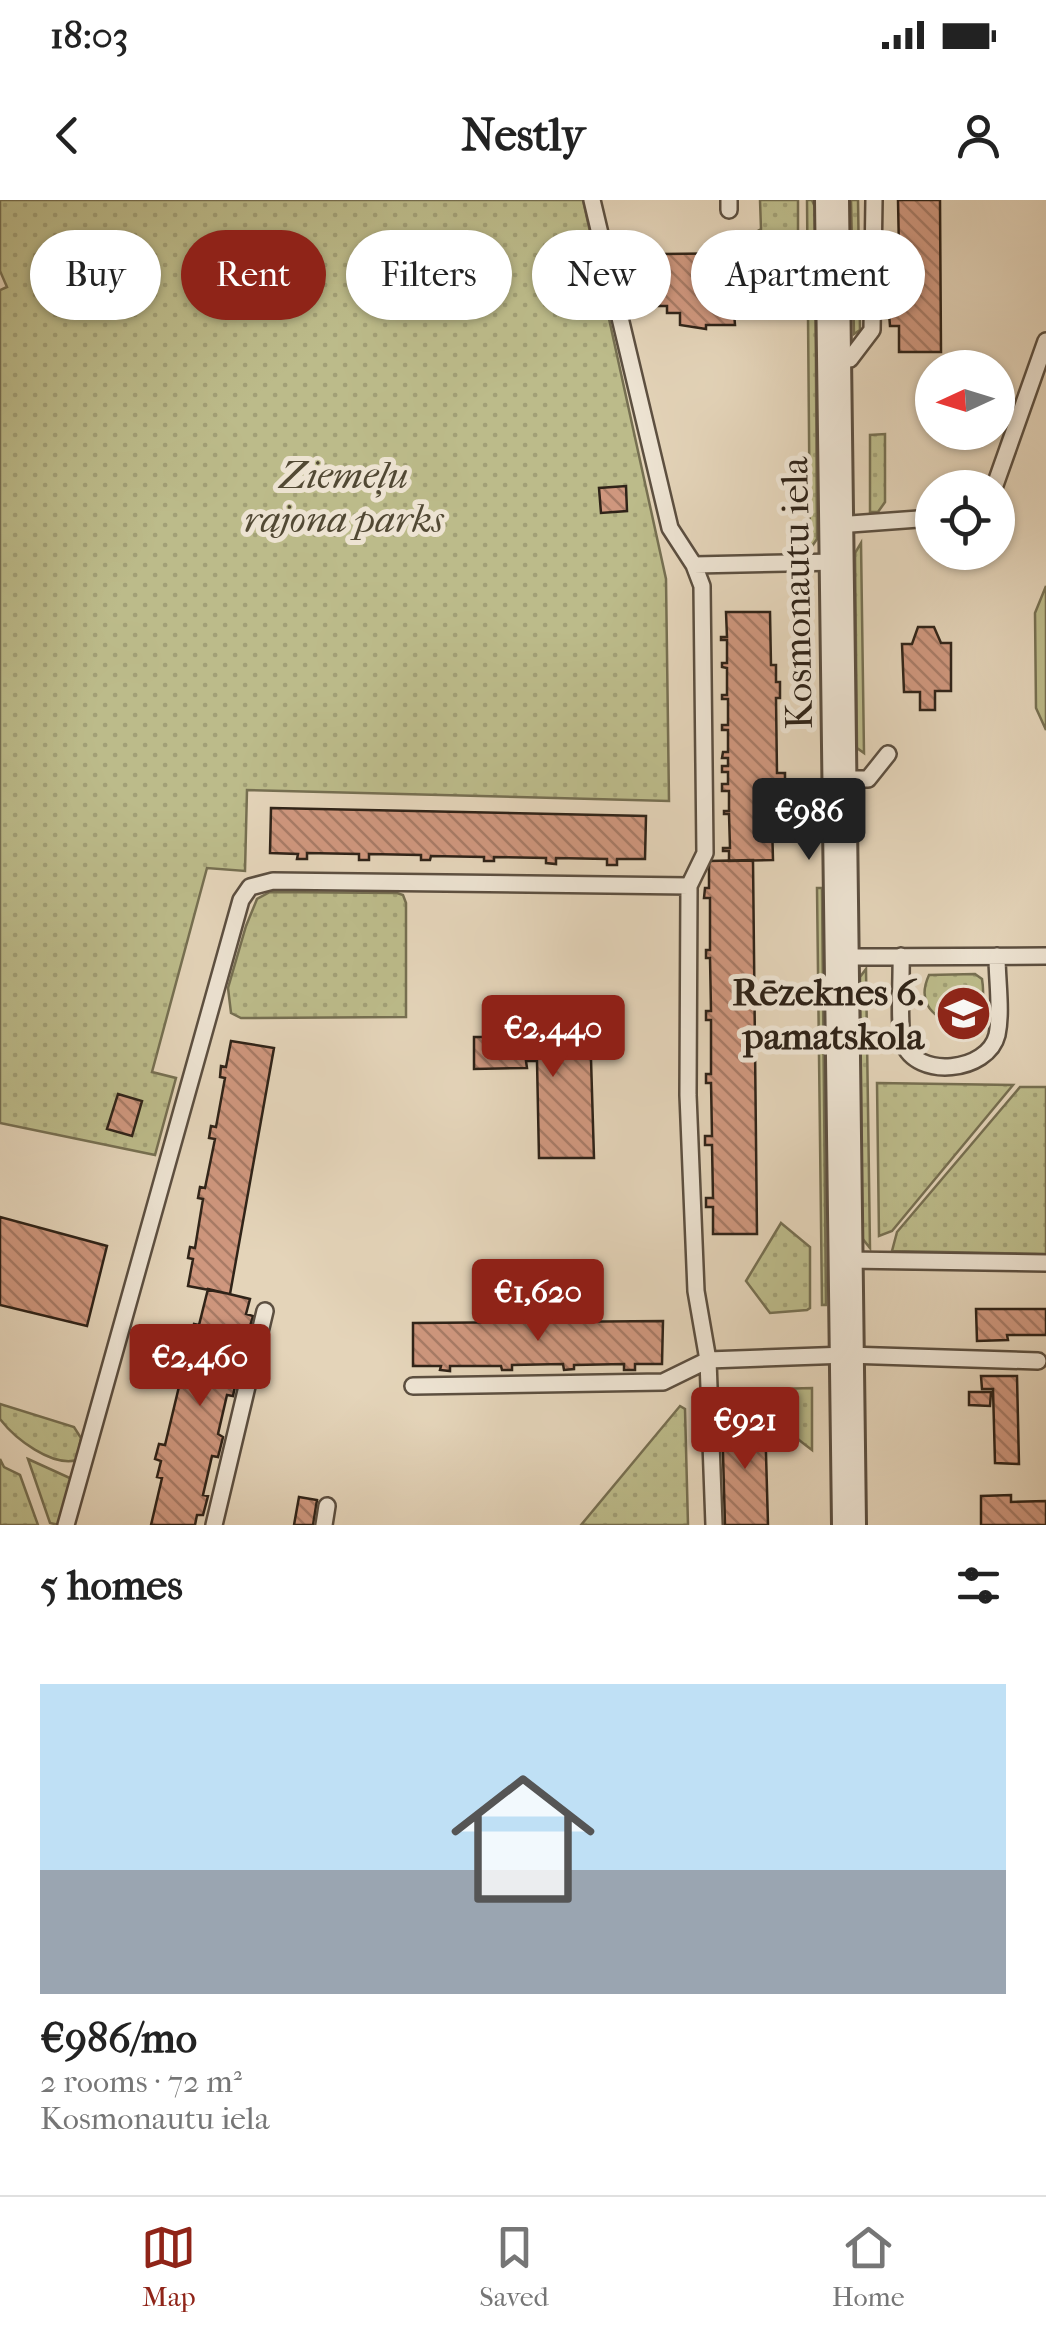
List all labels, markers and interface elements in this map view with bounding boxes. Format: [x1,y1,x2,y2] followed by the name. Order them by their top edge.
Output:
[50,13,128,58] text: 18:03
[40,108,95,163] icon: back
[951,108,1006,163] icon: person
[461,109,585,162] text: Nestly
[30,230,161,320] chip: Buy
[181,230,326,320] chip: Rent
[346,230,512,320] chip: Filters
[532,230,671,320] chip: New
[691,230,925,320] chip: Apartment
[915,350,1015,450] north arrow
[915,350,1015,570] map controls
[244,453,445,542] park label: Ziemeļu rajona parks
[772,456,822,730] street label: Kosmonautu iela
[915,470,1015,570] button: locate
[750,778,868,863] pin: €986
[774,792,844,829] text: €986
[732,970,925,1059] place label: Rēzeknes 6. pamatskola
[933,984,993,1044] school or university icon: Rēzeknes 6. pamatskola
[472,995,634,1080] pin: €2,440
[504,1009,602,1046] text: €2,440
[457,1259,619,1344] pin: €1,620
[494,1273,582,1310] text: €1,620
[119,1324,281,1409] pin: €2,460
[152,1338,248,1375] text: €2,460
[686,1387,804,1472] pin: €921
[713,1401,777,1438] text: €921
[951,1558,1006,1613] icon: filters
[40,1561,183,1610] text: 5 homes
[433,1749,613,1929] icon: home
[40,2014,197,2063] text: €986/mo
[40,2063,242,2100] text: 2 rooms · 72 m²
[40,2100,269,2137] text: Kosmonautu iela
[141,2220,196,2313] tab: Map
[479,2220,549,2313] tab: Saved
[832,2220,905,2313] tab: Home

